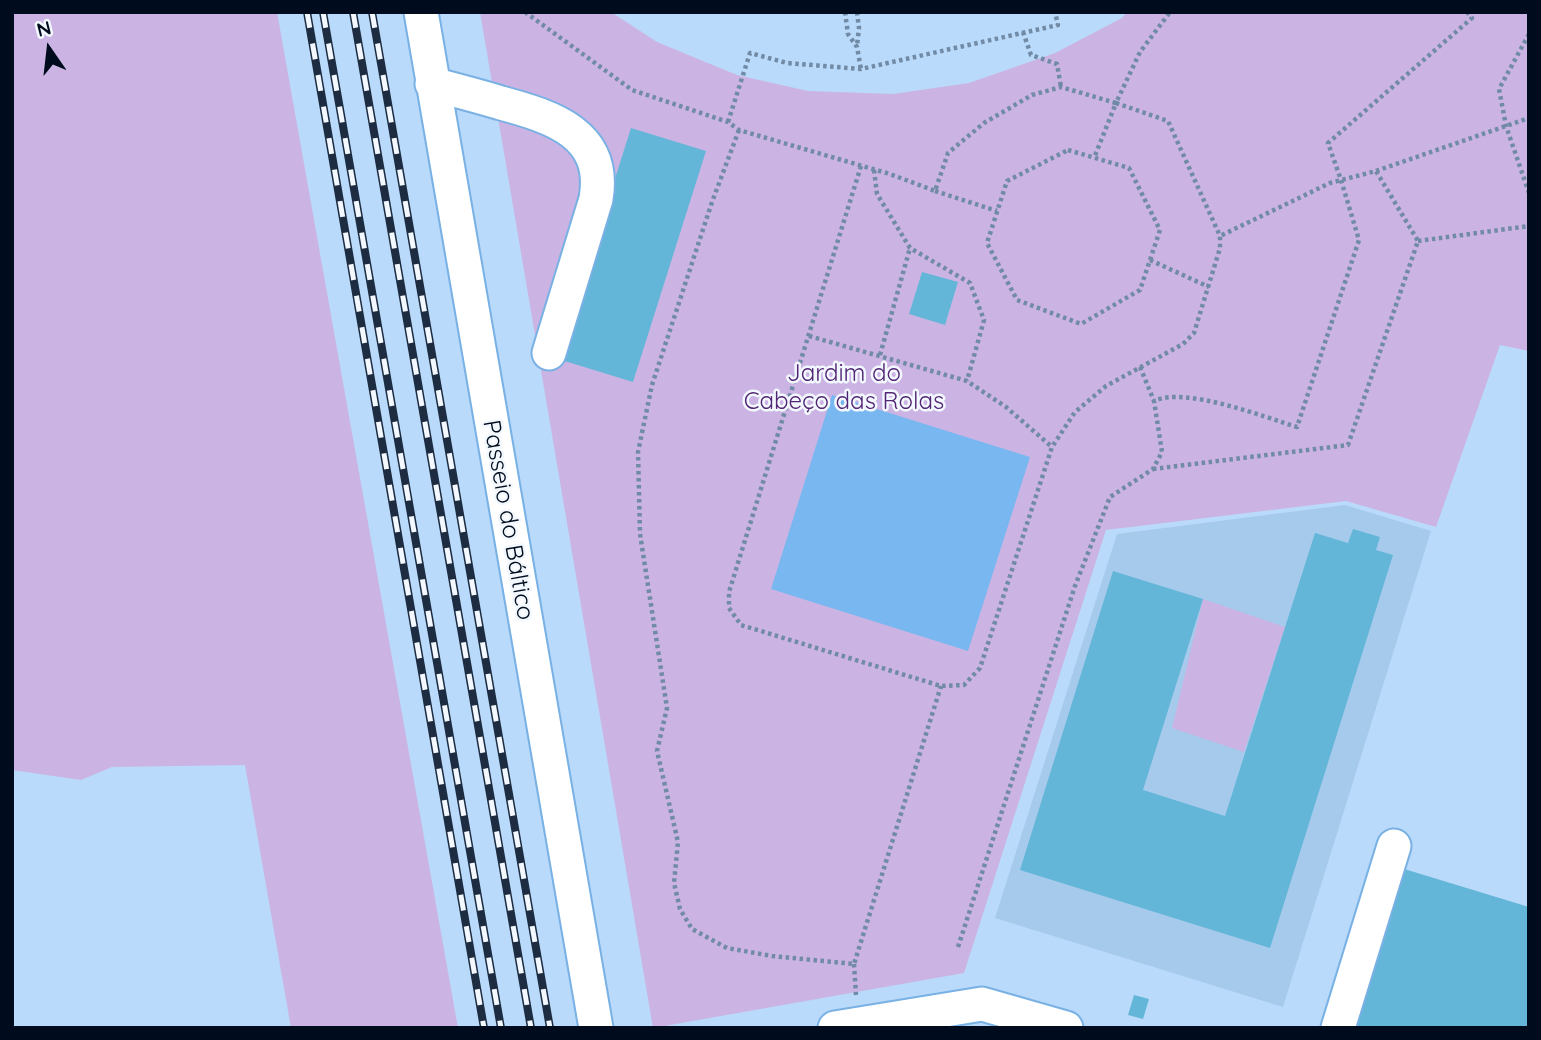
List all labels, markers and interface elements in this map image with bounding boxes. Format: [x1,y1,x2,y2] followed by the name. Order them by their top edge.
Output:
[14,14,84,84] north arrow
[34,15,54,42] text: N
[744,360,944,416] park label: Jardim do Cabeço das Rolas
[476,418,540,622] street label: Passeio do Báltico

